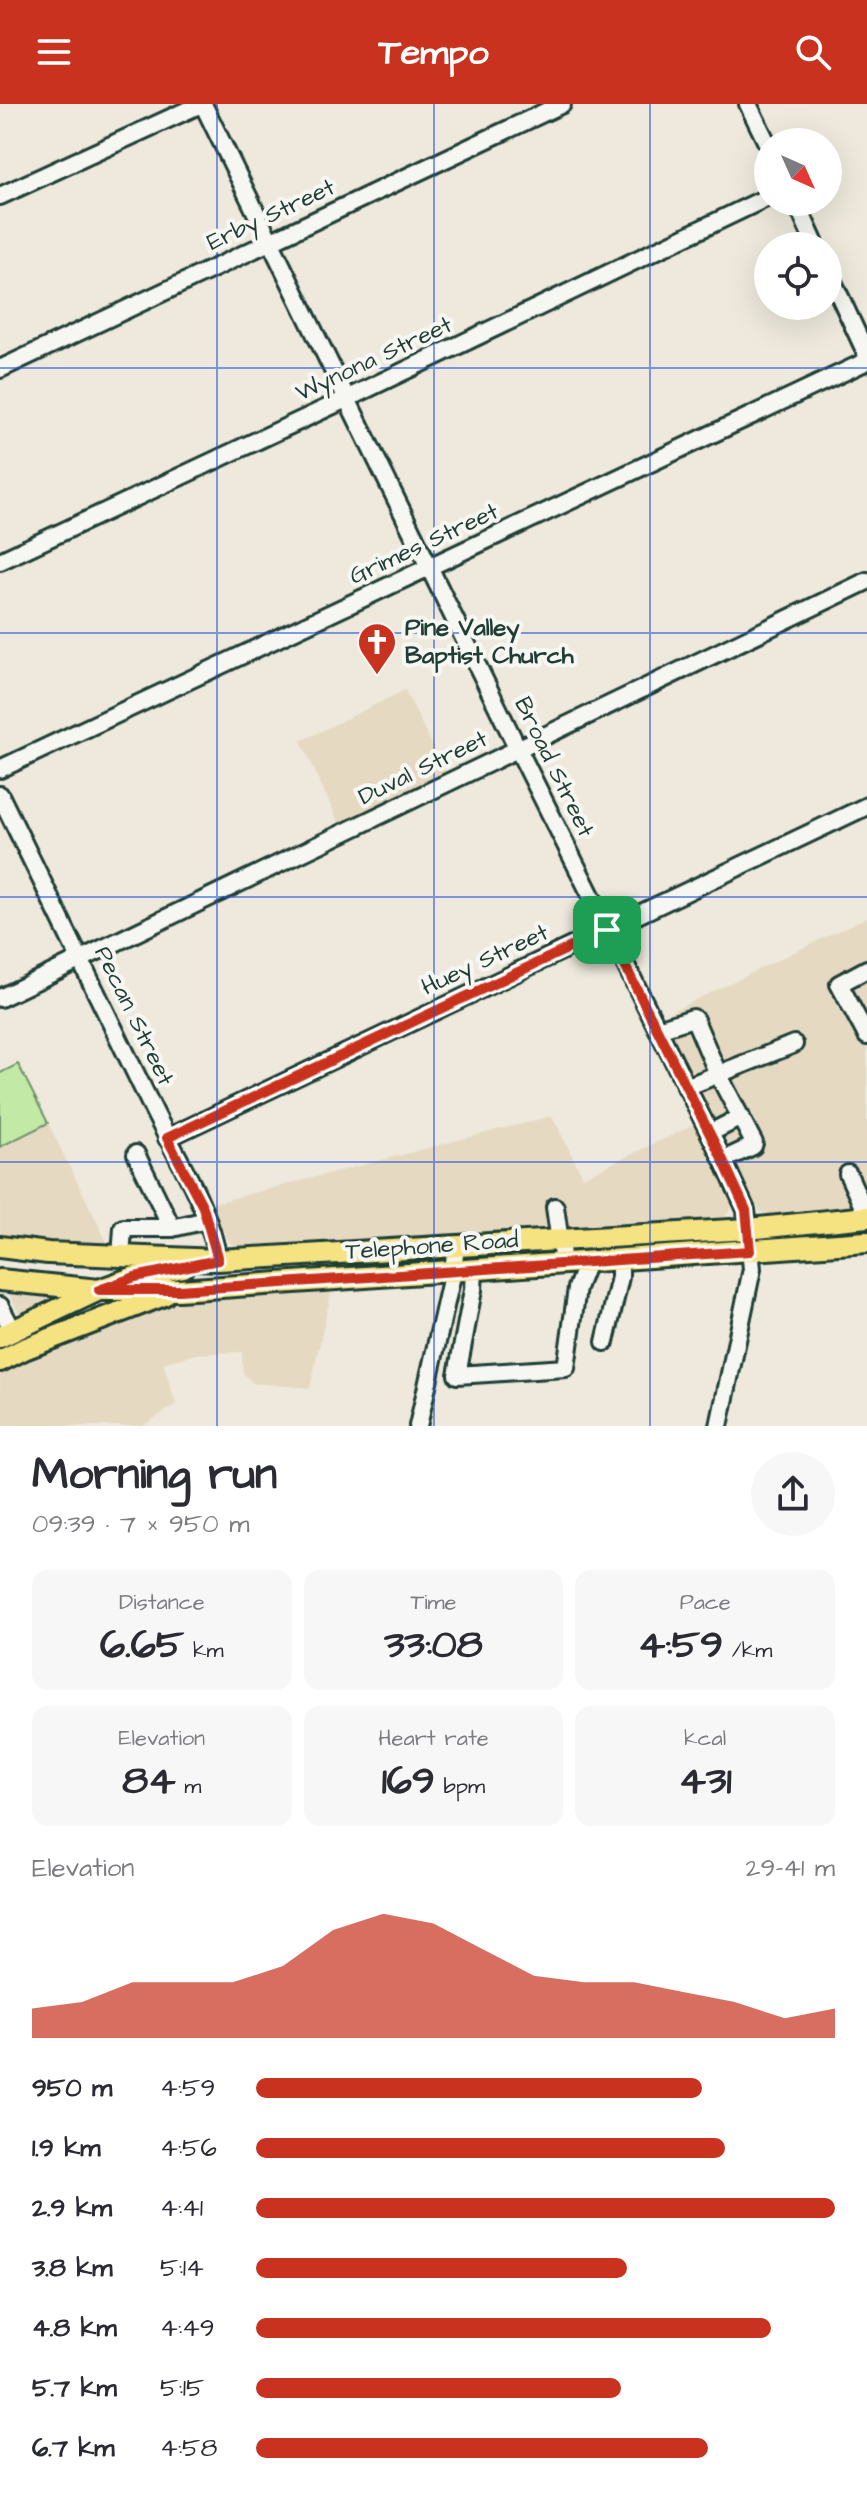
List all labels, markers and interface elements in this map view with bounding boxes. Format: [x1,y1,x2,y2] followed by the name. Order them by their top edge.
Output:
[378,27,489,78] text: Tempo
[32,30,76,74] icon: menu
[791,30,835,74] icon: search
[754,128,842,216] north arrow
[754,128,842,320] map controls
[201,170,341,260] street label: Erby Street
[754,232,842,320] button: locate
[290,308,459,411] street label: Wynona Street
[344,494,504,593] street label: Grimes Street
[405,611,575,673] place label: Pine Valley Baptist Church
[356,621,398,676] church icon: Pine Valley Baptist Church
[505,691,603,843] street label: Broad Street
[353,722,494,814] street label: Duval Street
[573,896,641,964] pin
[585,908,629,952] icon: arrive
[416,916,555,1005] street label: Huey Street
[86,941,183,1092] street label: Pecan Street
[344,1223,520,1269] street label: Telephone Road
[32,1445,277,1506] text: Morning run
[751,1452,835,1536] button: share
[32,1506,249,1542] text: 09:39 · 7 × 950 m
[119,1587,205,1618] text: Distance
[410,1587,457,1618] text: Time
[680,1587,731,1618] text: Pace
[100,1618,184,1673] text: 6.65
[384,1618,483,1673] text: 33:08
[638,1618,723,1673] text: 4:59
[184,1635,224,1666] text: km
[723,1635,772,1666] text: /km
[119,1723,205,1754] text: Elevation
[378,1723,489,1754] text: Heart rate
[684,1723,726,1754] text: kcal
[122,1754,175,1809] text: 84
[382,1754,435,1809] text: 169
[679,1754,732,1809] text: 431
[175,1771,201,1802] text: m
[435,1771,485,1802] text: bpm
[32,1850,134,1886] text: Elevation
[746,1850,835,1886] text: 29–41 m
[32,2070,112,2106] text: 950 m
[160,2070,215,2106] text: 4:59
[32,2130,100,2166] text: 1.9 km
[160,2130,217,2166] text: 4:56
[32,2190,112,2226] text: 2.9 km
[160,2190,203,2226] text: 4:41
[32,2250,112,2286] text: 3.8 km
[160,2250,204,2286] text: 5:14
[32,2310,117,2346] text: 4.8 km
[160,2310,215,2346] text: 4:49
[32,2370,117,2406] text: 5.7 km
[160,2370,204,2406] text: 5:15
[32,2430,115,2466] text: 6.7 km
[160,2430,217,2466] text: 4:58

